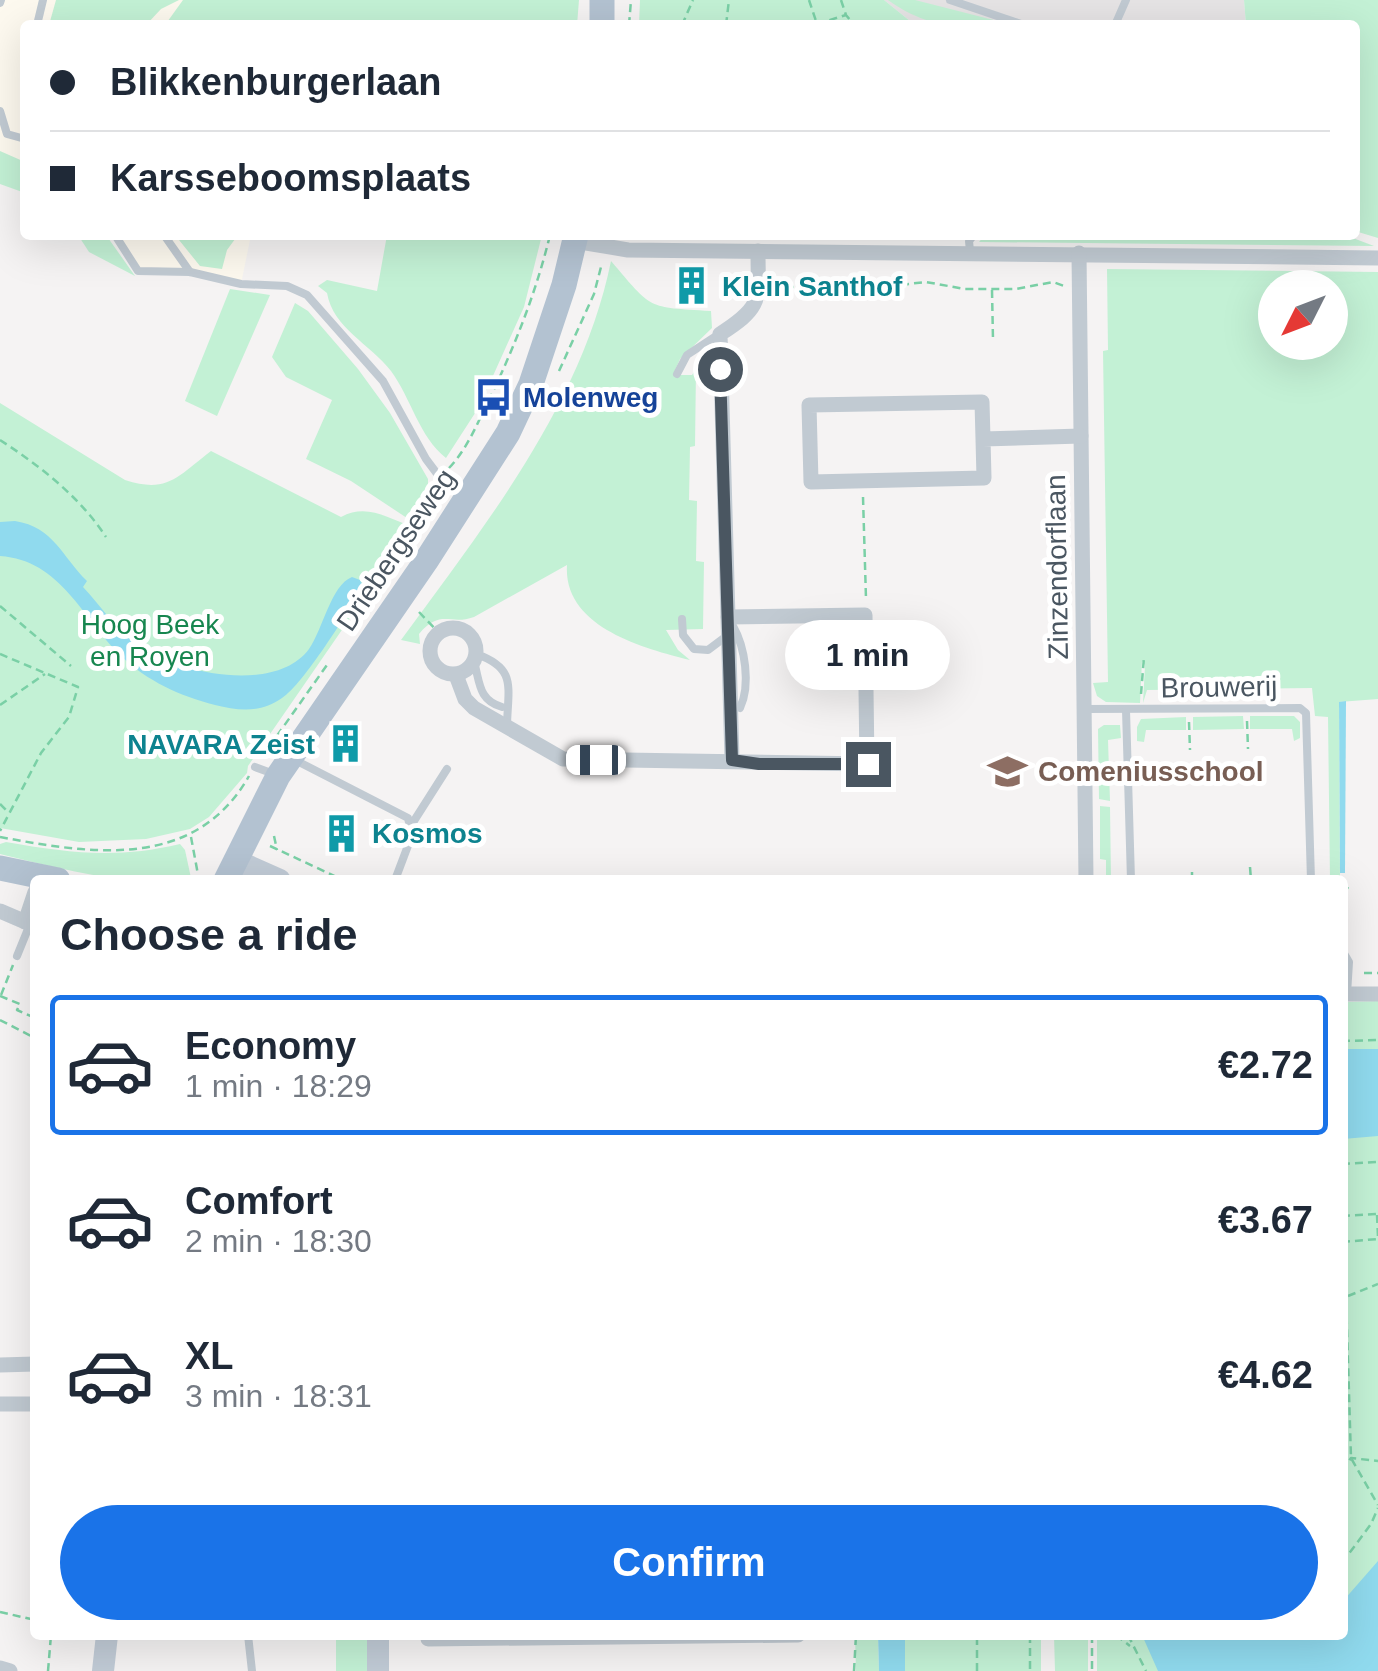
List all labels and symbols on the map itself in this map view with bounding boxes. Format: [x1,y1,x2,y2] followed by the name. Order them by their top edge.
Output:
[671,265,713,307] building icon: Klein Santhof
[1258,270,1348,360] north arrow
[722,271,903,302] place label: Klein Santhof
[698,347,743,392] route start
[472,376,514,418] bus stop icon: Molenweg
[523,382,658,413] place label: Molenweg
[330,463,462,637] street label: Driebergseweg
[1040,474,1074,660] street label: Zinzendorflaan
[81,609,220,672] park label: Hoog Beek en Royen
[786,619,950,689] callout: 1 min
[1160,670,1278,704] street label: Brouwerij
[324,723,366,765] building icon: NAVARA Zeist
[127,729,315,760] place label: NAVARA Zeist
[846,742,891,787] route end
[566,745,626,775] car
[987,750,1029,792] school or university icon: Comeniusschool
[1038,756,1264,787] place label: Comeniusschool
[321,812,363,854] building icon: Kosmos
[372,818,482,849] place label: Kosmos

